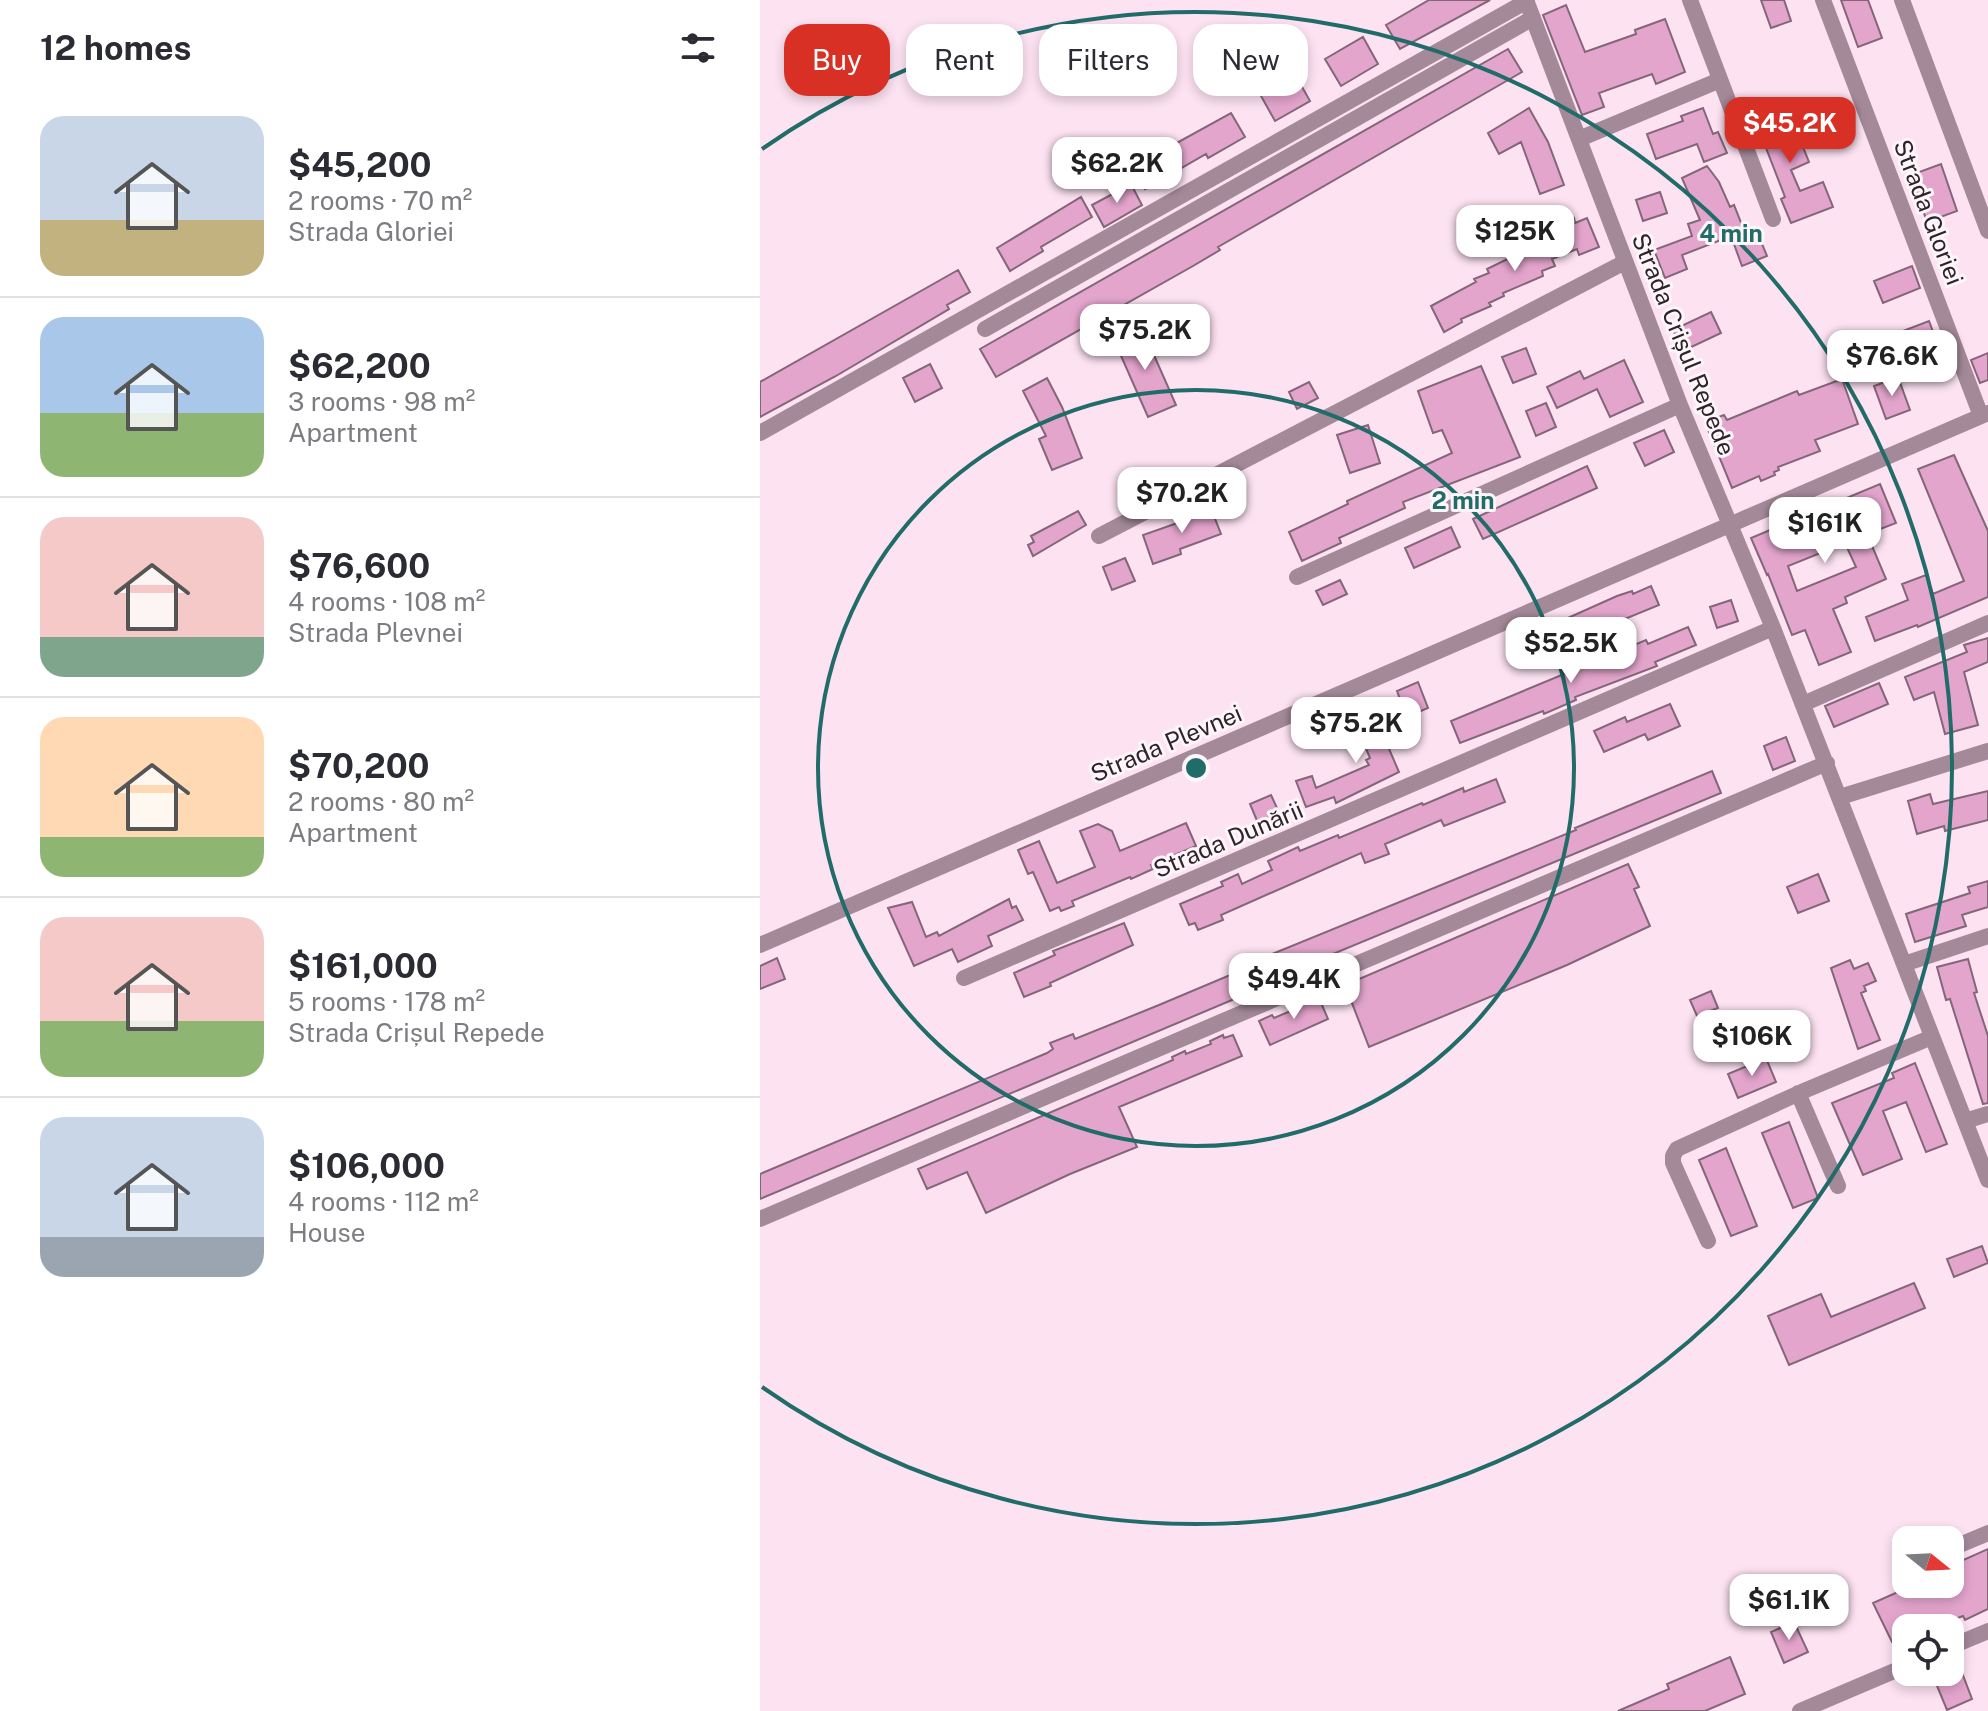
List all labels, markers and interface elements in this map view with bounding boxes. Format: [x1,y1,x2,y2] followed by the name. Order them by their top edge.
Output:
[784,24,890,96] chip: Buy
[906,24,1023,96] chip: Rent
[1039,24,1177,96] chip: Filters
[1193,24,1308,96] chip: New
[676,26,720,70] icon: filters
[40,28,191,68] text: 12 homes
[1725,97,1855,165] pin: $45.2K
[1743,107,1837,138] text: $45.2K
[1888,135,1970,289] street label: Strada Gloriei
[1052,137,1182,205] pin: $62.2K
[288,145,431,185] text: $45,200
[1070,147,1164,178] text: $62.2K
[104,148,200,244] icon: home
[288,185,472,216] text: 2 rooms · 70 m²
[1459,205,1571,273] pin: $125K
[1474,215,1556,246] text: $125K
[288,216,454,247] text: Strada Gloriei
[1699,219,1763,247] text: 4 min
[1627,229,1741,459] street label: Strada Crișul Repede
[1080,304,1210,372] pin: $75.2K
[1098,314,1192,345] text: $75.2K
[1827,330,1957,398] pin: $76.6K
[1845,340,1939,371] text: $76.6K
[288,346,431,386] text: $62,200
[104,349,200,445] icon: home
[288,386,475,417] text: 3 rooms · 98 m²
[288,417,418,448] text: Apartment
[1117,467,1247,535] pin: $70.2K
[1135,477,1229,508] text: $70.2K
[1432,486,1494,514] text: 2 min
[1769,497,1881,565] pin: $161K
[1787,507,1863,538] text: $161K
[288,546,430,586] text: $76,600
[104,549,200,645] icon: home
[288,586,485,617] text: 4 rooms · 108 m²
[288,617,463,648] text: Strada Plevnei
[1506,617,1636,685] pin: $52.5K
[1524,627,1618,658] text: $52.5K
[1291,697,1421,765] pin: $75.2K
[1086,699,1246,787] street label: Strada Plevnei
[1309,707,1403,738] text: $75.2K
[288,746,429,786] text: $70,200
[104,749,200,845] icon: home
[1182,754,1210,782] centre of rings
[288,786,474,817] text: 2 rooms · 80 m²
[1149,795,1307,883] street label: Strada Dunării
[288,817,418,848] text: Apartment
[288,946,438,986] text: $161,000
[104,949,200,1045] icon: home
[1229,953,1359,1021] pin: $49.4K
[1247,963,1341,994] text: $49.4K
[288,986,485,1017] text: 5 rooms · 178 m²
[1696,1010,1808,1078] pin: $106K
[288,1017,545,1048] text: Strada Crișul Repede
[1711,1020,1793,1051] text: $106K
[288,1146,445,1186] text: $106,000
[104,1149,200,1245] icon: home
[288,1186,479,1217] text: 4 rooms · 112 m²
[288,1217,365,1248] text: House
[1892,1526,1964,1598] north arrow
[1892,1526,1964,1686] map controls
[1724,1574,1854,1642] pin: $61.1K
[1748,1584,1830,1615] text: $61.1K
[1892,1614,1964,1686] button: locate

